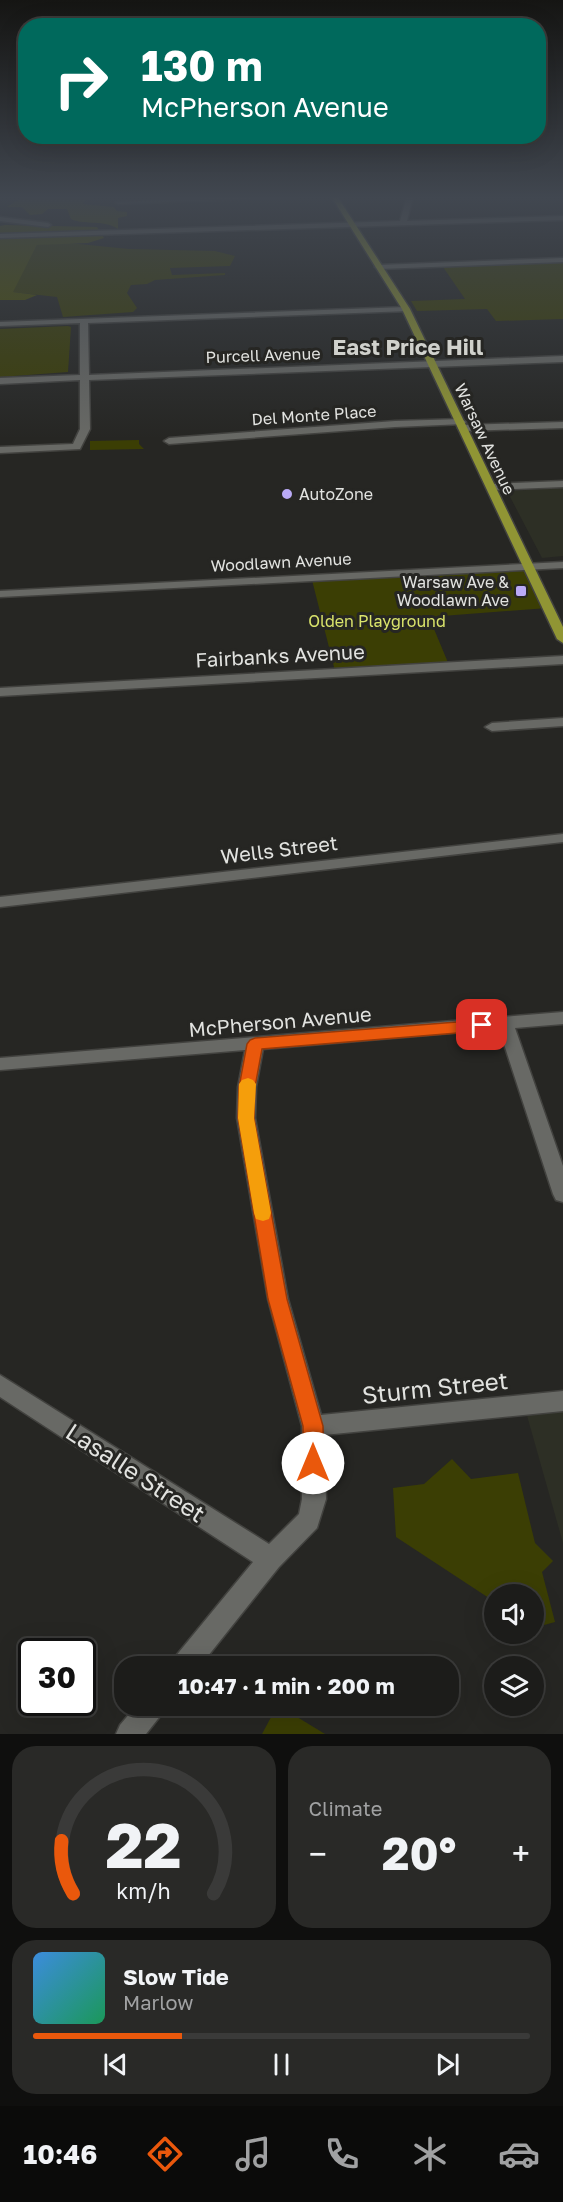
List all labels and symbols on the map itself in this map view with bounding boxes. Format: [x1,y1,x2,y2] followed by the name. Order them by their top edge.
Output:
[333,333,483,360] district label: East Price Hill
[205,343,321,367] street label: Purcell Avenue
[450,380,520,498] street label: Warsaw Avenue
[251,401,377,429] street label: Del Monte Place
[299,484,373,504] place label: AutoZone
[280,487,294,501] marker: AutoZone
[210,548,352,576] street label: Woodlawn Avenue
[397,572,509,610] place label: Warsaw Ave & Woodlawn Ave
[514,584,528,598] marker: Warsaw Ave & Woodlawn Ave
[308,611,446,631] park label: Olden Playground
[195,639,365,671] street label: Fairbanks Avenue
[219,830,339,868] street label: Wells Street
[456,999,507,1050] pin
[188,1001,372,1041] street label: McPherson Avenue
[361,1365,509,1409] street label: Sturm Street
[61,1416,211,1528] street label: Lasalle Street
[281,1431,345,1495] position arrow
[18,1638,96,1716] speed limit sign: 30

